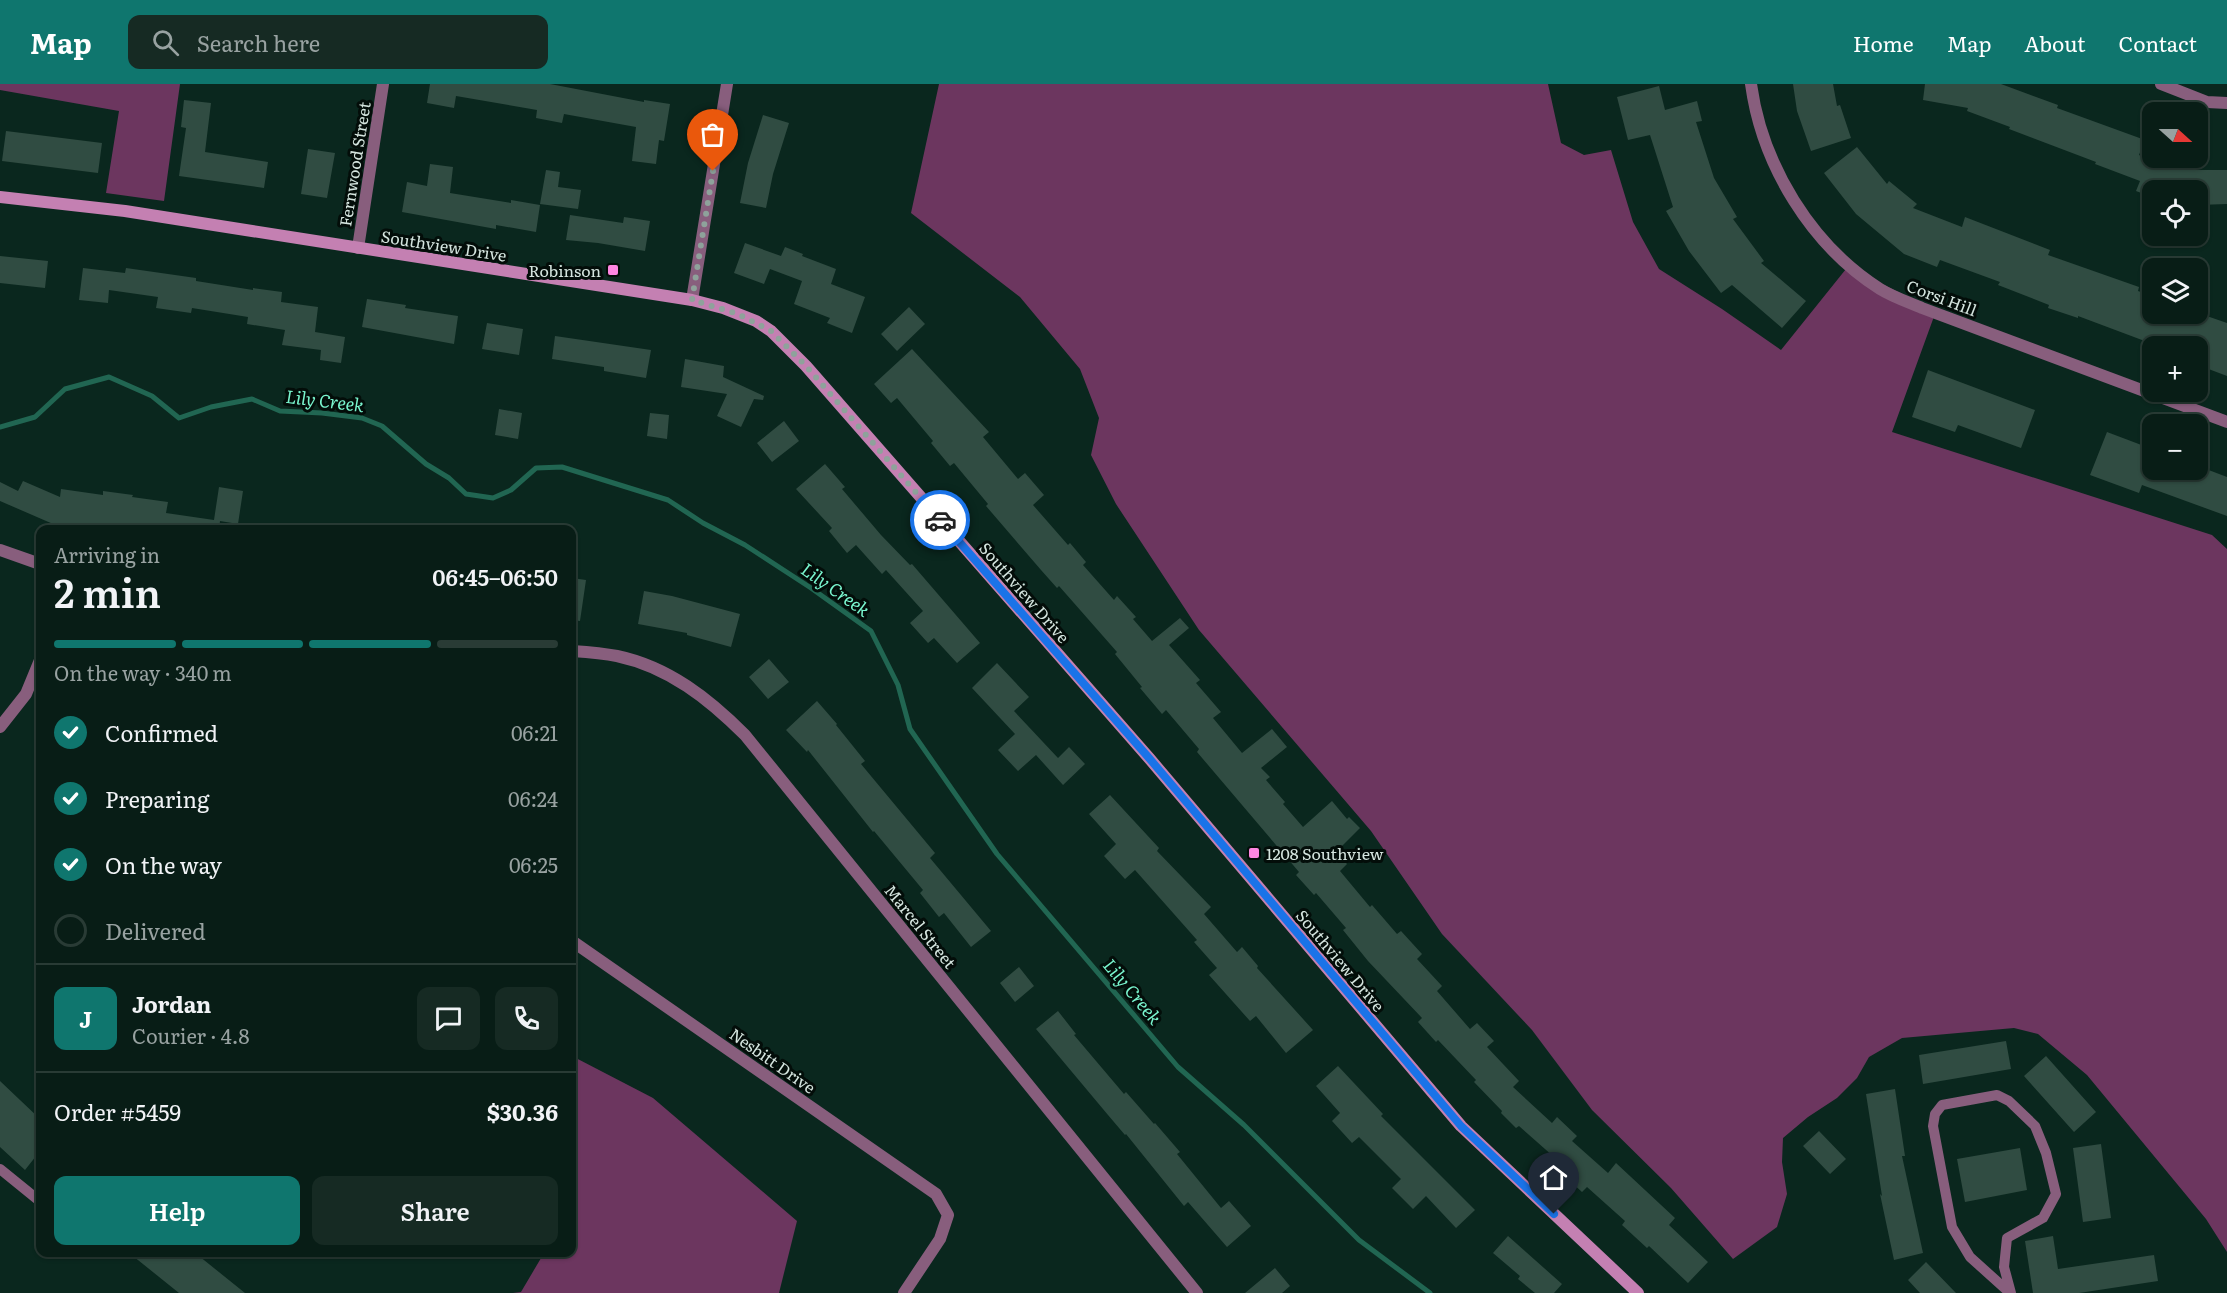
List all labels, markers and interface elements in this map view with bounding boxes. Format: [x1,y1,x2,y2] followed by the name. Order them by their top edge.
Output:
[128,15,548,69] search box
[30,21,92,63] text: Map
[149,26,182,59] icon: search
[197,26,320,59] text: Search here
[1853,27,1914,58] text: Home
[1947,27,1991,58] text: Map
[2024,27,2086,58] text: About
[2119,27,2197,58] text: Contact
[332,99,376,228] street label: Fernwood Street
[2142,102,2208,168] north arrow
[2142,102,2208,480] map controls
[687,109,738,171] pin
[696,118,729,151] icon: bag
[2142,180,2208,246] button: locate
[379,223,509,267] street label: Southview Drive
[528,258,601,282] place label: Robinson
[2142,258,2208,324] button: layers
[606,263,620,277] marker: Robinson
[1904,273,1980,321] street label: Corsi Hill
[2142,336,2208,402] button: +
[284,382,366,418] water label: Lily Creek
[2142,414,2208,480] button: −
[910,490,970,550] courier
[924,504,957,537] icon: car
[974,536,1076,648] street label: Southview Drive
[54,539,160,569] text: Arriving in
[796,555,876,623] water label: Lily Creek
[432,560,558,593] text: 06:45–06:50
[54,562,161,620] text: 2 min
[54,657,232,687] text: On the way · 340 m
[54,716,87,749] icon: check
[105,716,218,749] text: Confirmed
[511,717,558,747] text: 06:21
[54,782,87,815] icon: check
[105,782,209,815] text: Preparing
[508,783,558,813] text: 06:24
[1266,841,1384,865] place label: 1208 Southview
[1247,846,1261,860] marker: 1208 Southview
[54,848,87,881] icon: check
[105,848,222,881] text: On the way
[509,849,558,879] text: 06:25
[880,879,963,974] street label: Marcel Street
[1291,904,1391,1016] street label: Southview Drive
[105,914,206,947] text: Delivered
[1097,952,1169,1030] water label: Lily Creek
[132,987,211,1020] text: Jordan
[417,987,480,1050] button: chat
[495,987,558,1050] button: phone
[79,1002,92,1035] text: J
[132,1020,249,1050] text: Courier · 4.8
[725,1021,821,1099] street label: Nesbitt Drive
[54,1095,181,1128] text: Order #5459
[487,1095,558,1128] text: $30.36
[1528,1152,1579,1214] pin
[1537,1161,1570,1194] icon: home
[54,1176,300,1245] button: Help
[312,1176,558,1245] button: Share

